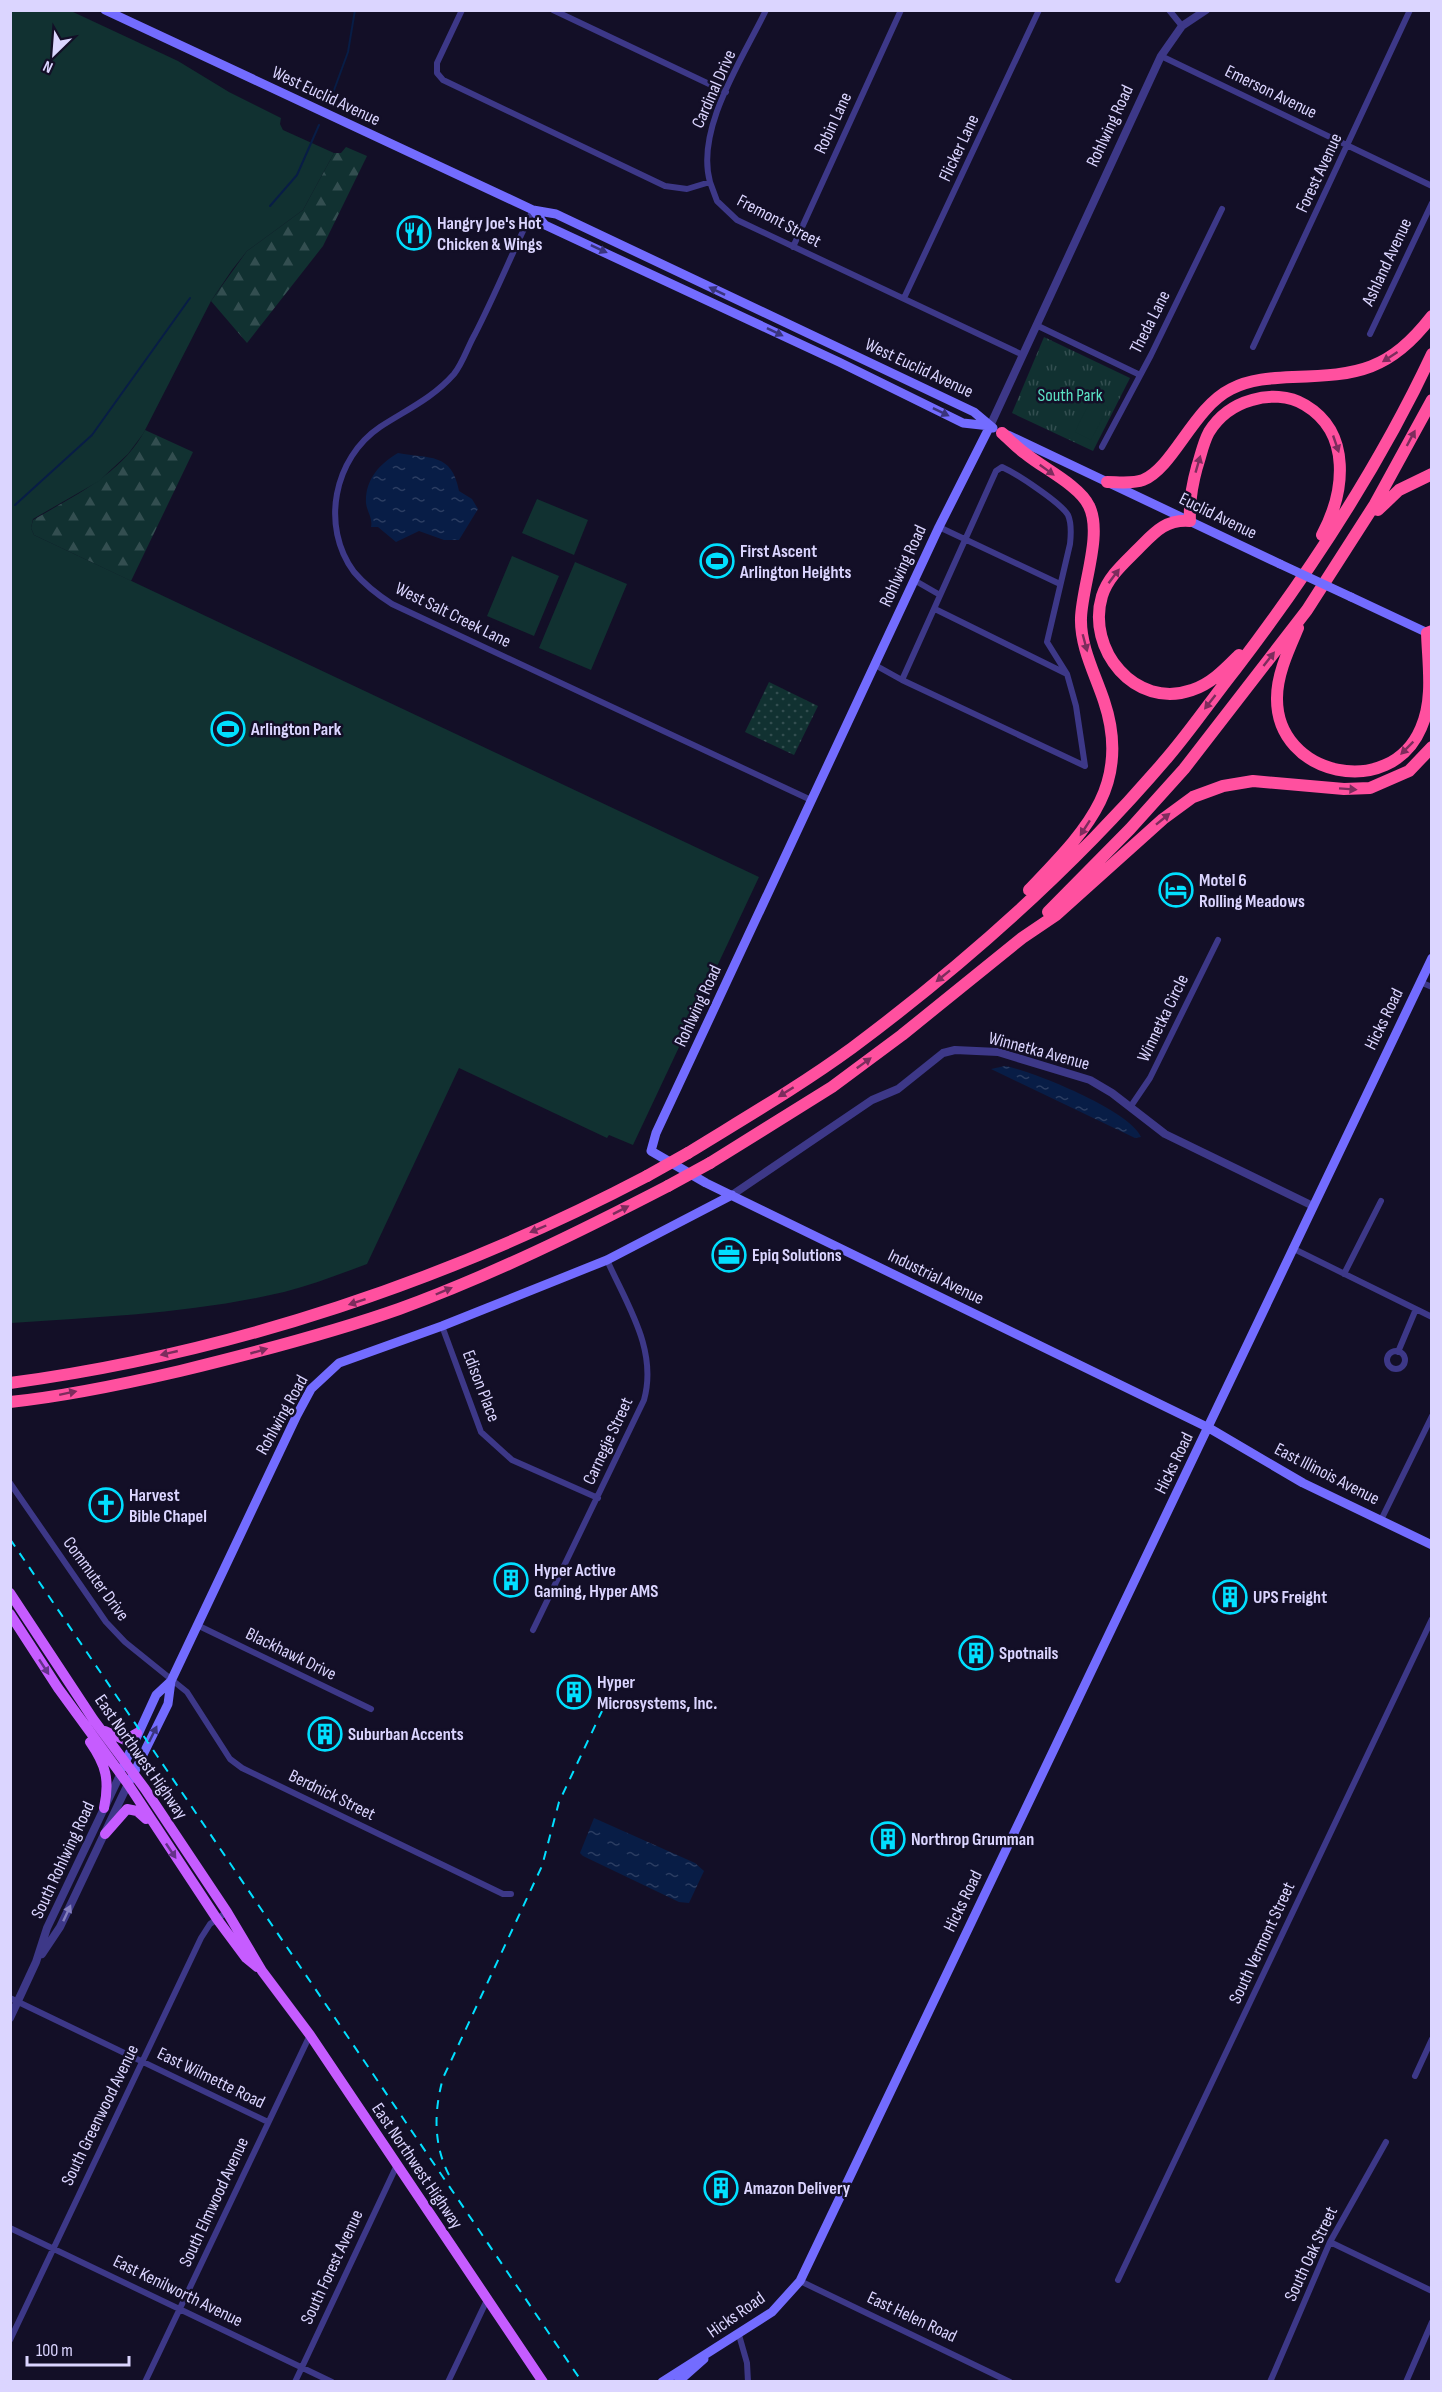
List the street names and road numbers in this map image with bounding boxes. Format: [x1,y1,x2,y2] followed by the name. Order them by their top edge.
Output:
[687,47,741,131] street label: Cardinal Drive
[1222,61,1320,123] street label: Emerson Avenue
[269,62,383,130] street label: West Euclid Avenue
[1082,82,1138,170] street label: Rohlwing Road
[810,89,856,157] street label: Robin Lane
[934,111,984,185] street label: Flicker Lane
[1292,130,1346,216] street label: Forest Avenue
[733,190,825,252] street label: Fremont Street
[1357,215,1416,310] street label: Ashland Avenue
[1125,287,1175,357] street label: Theda Lane
[862,334,976,402] street label: West Euclid Avenue
[1176,488,1260,544] street label: Euclid Avenue
[875,522,931,610] street label: Rohlwing Road
[392,578,514,652] street label: West Salt Creek Lane
[670,962,726,1050] street label: Rohlwing Road
[1133,971,1193,1065] street label: Winnetka Circle
[1360,985,1408,1053] street label: Hicks Road
[986,1027,1092,1075] street label: Winnetka Avenue
[885,1245,987,1309] street label: Industrial Avenue
[458,1347,504,1425] street label: Edison Place
[252,1372,312,1458] street label: Rohlwing Road
[579,1393,638,1488] street label: Carnegie Street
[1150,1429,1198,1497] street label: Hicks Road
[1271,1439,1383,1509] street label: East Illinois Avenue
[58,1533,134,1625] street label: Commuter Drive
[242,1623,340,1685] street label: Blackhawk Drive
[90,1691,192,1823] street label: East Northwest Highway
[285,1765,379,1825] street label: Berdnick Street
[27,1798,99,1922] street label: South Rohlwing Road
[939,1867,987,1935] street label: Hicks Road
[1225,1878,1300,2007] street label: South Vermont Street
[57,2041,143,2189] street label: South Greenwood Avenue
[154,2043,268,2113] street label: East Wilmette Road
[367,2099,467,2233] street label: East Northwest Highway
[175,2134,253,2270] street label: South Elmwood Avenue
[1280,2203,1342,2305] street label: South Oak Street
[296,2206,368,2328] street label: South Forest Avenue
[110,2251,246,2331] street label: East Kenilworth Avenue
[864,2287,960,2347] street label: East Helen Road
[703,2288,769,2342] street label: Hicks Road

